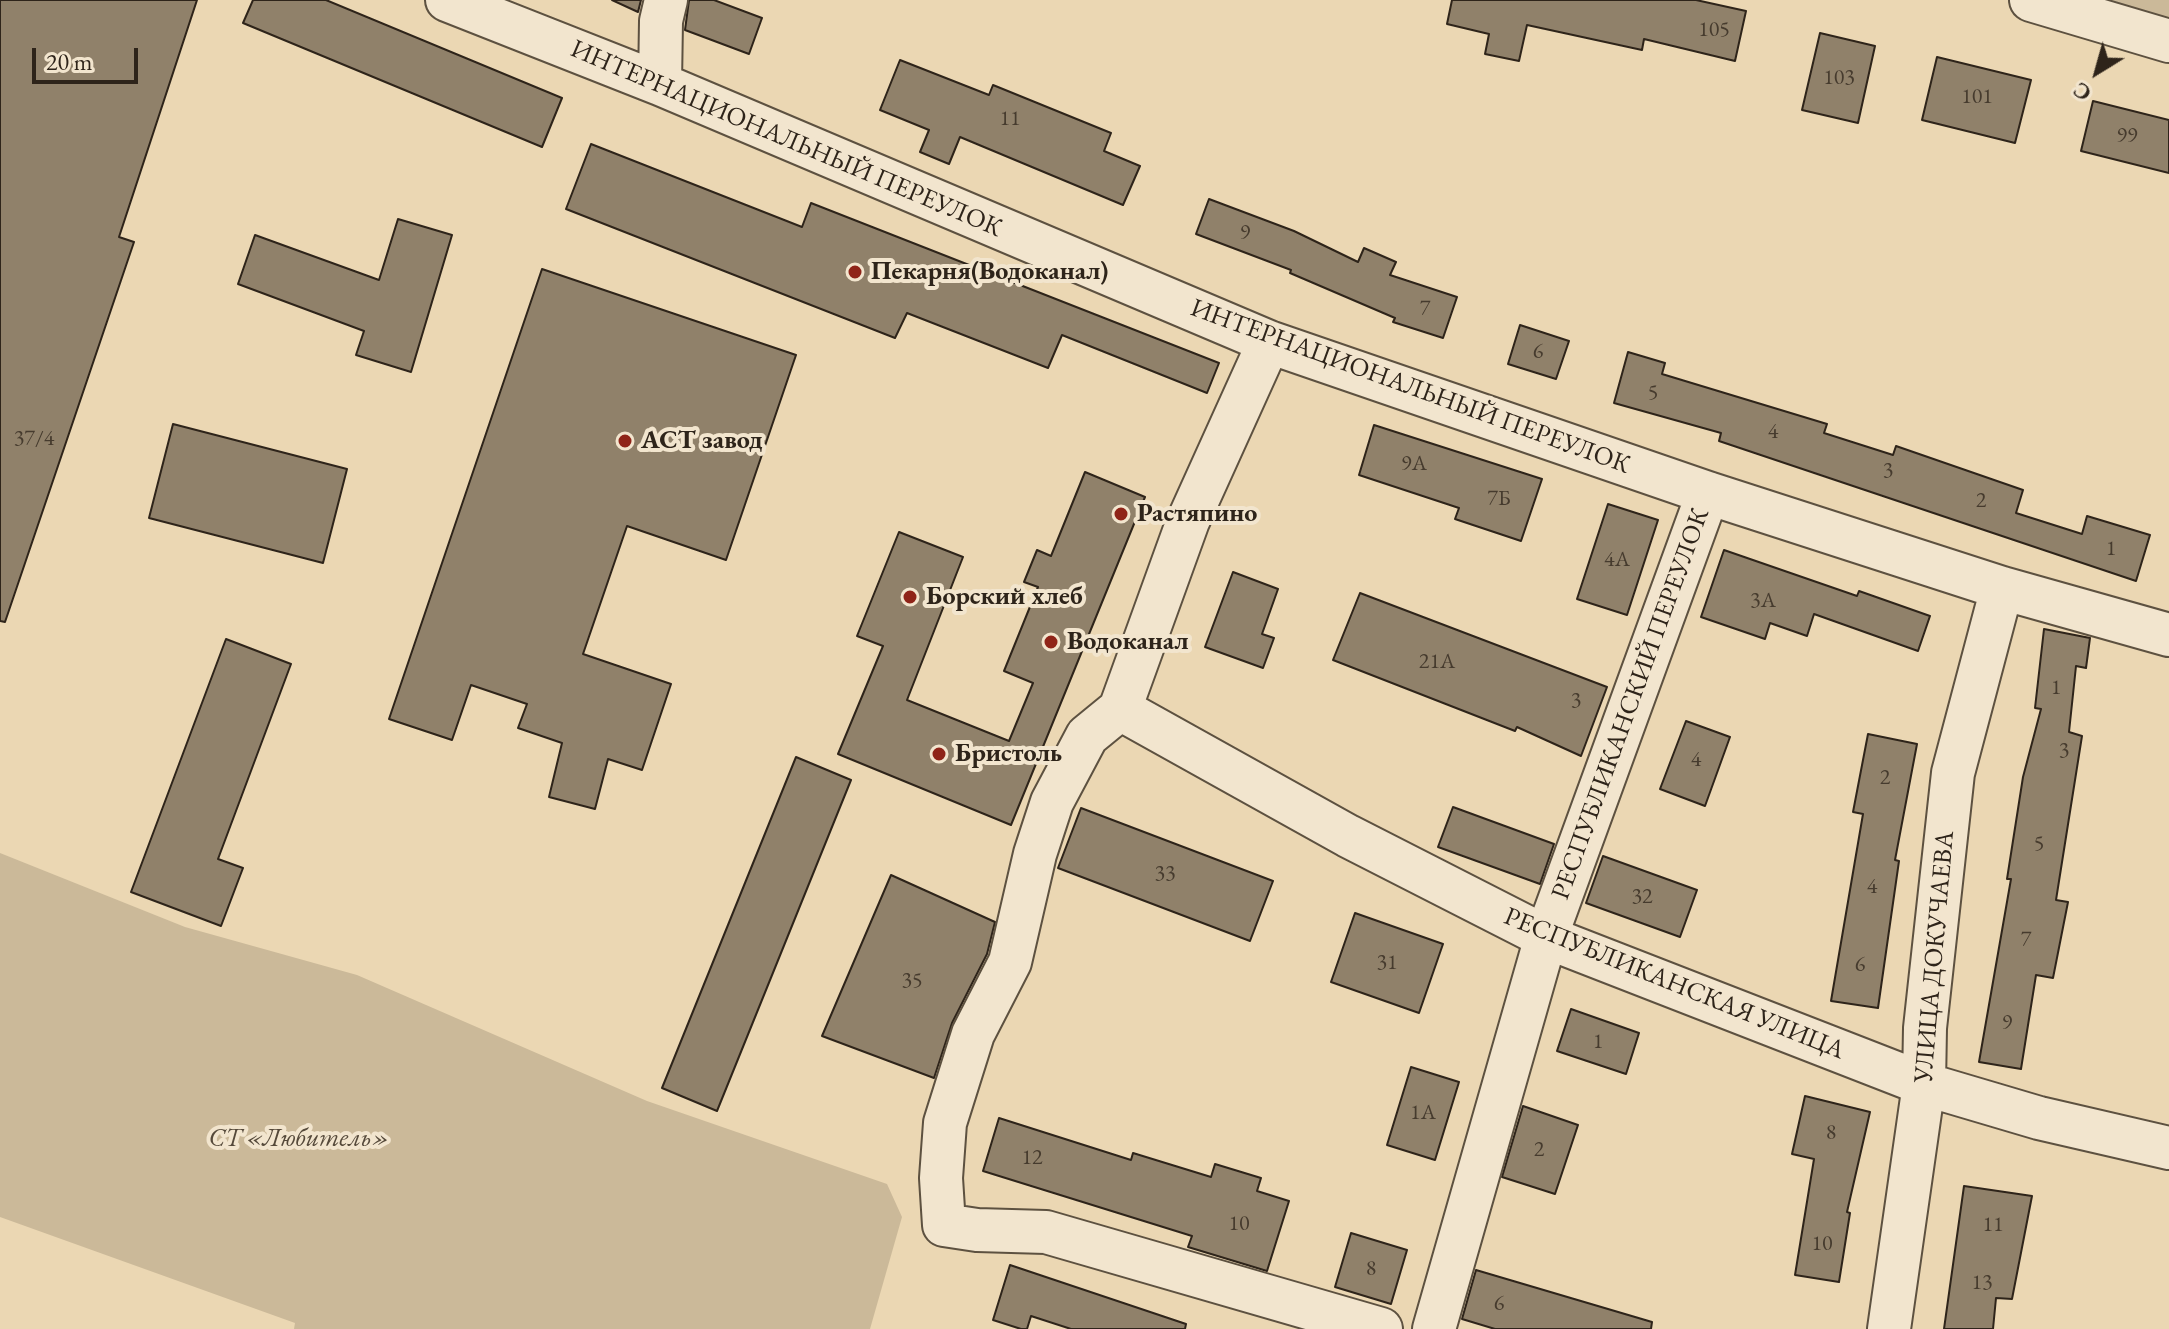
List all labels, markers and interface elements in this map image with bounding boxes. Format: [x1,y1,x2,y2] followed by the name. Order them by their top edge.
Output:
[1698,17,1730,43] house number: 105
[36,32,142,82] scale bar
[2057,32,2137,112] north arrow
[566,34,1006,244] street label: ИНТЕРНАЦИОНАЛЬНЫЙ ПЕРЕУЛОК
[46,46,93,77] text: 20 m
[1823,65,1855,91] house number: 103
[2067,75,2097,108] text: С
[1961,84,1993,110] house number: 101
[999,106,1021,132] house number: 11
[2116,123,2138,149] house number: 99
[1240,220,1250,246] house number: 9
[871,256,1108,288] place label: Пекарня(Водоканал)
[846,263,864,281] marker: Пекарня(Водоканал)
[1186,293,1634,481] street label: ИНТЕРНАЦИОНАЛЬНЫЙ ПЕРЕУЛОК
[1420,296,1430,322] house number: 7
[1533,339,1543,365] house number: 6
[1648,380,1658,406] house number: 5
[1768,419,1778,445] house number: 4
[641,425,763,457] place label: АСТ завод
[14,426,54,452] house number: 37/4
[616,432,634,450] marker: АСТ завод
[1401,451,1427,477] house number: 9А
[1883,458,1893,484] house number: 3
[1487,486,1511,512] house number: 7Б
[1976,488,1986,514] house number: 2
[1137,498,1257,530] place label: Растяпино
[1546,504,1716,904] street label: РЕСПУБЛИКАНСКИЙ ПЕРЕУЛОК
[1112,505,1130,523] marker: Растяпино
[2106,536,2116,562] house number: 1
[1604,547,1630,573] house number: 4А
[926,581,1083,613] place label: Борский хлеб
[901,588,919,606] marker: Борский хлеб
[1750,588,1776,614] house number: 3А
[1067,626,1189,658] place label: Водоканал
[1042,633,1060,651] marker: Водоканал
[1419,649,1455,675] house number: 21А
[2051,675,2061,701] house number: 1
[1571,688,1581,714] house number: 3
[955,738,1062,770] place label: Бристоль
[2059,738,2069,764] house number: 3
[930,745,948,763] marker: Бристоль
[1691,747,1701,773] house number: 4
[1880,765,1890,791] house number: 2
[1908,830,1962,1084] street label: УЛИЦА ДОКУЧАЕВА
[2034,831,2044,857] house number: 5
[1154,861,1176,887] house number: 33
[1867,874,1877,900] house number: 4
[1631,884,1653,910] house number: 32
[1499,901,1849,1067] street label: РЕСПУБЛИКАНСКАЯ УЛИЦА
[2021,927,2031,953] house number: 7
[1376,950,1398,976] house number: 31
[1855,952,1865,978] house number: 6
[901,968,923,994] house number: 35
[2002,1010,2012,1036] house number: 9
[1593,1029,1603,1055] house number: 1
[1410,1100,1436,1126] house number: 1А
[1826,1120,1836,1146] house number: 8
[209,1123,389,1155] park label: СТ «Любитель»
[1534,1137,1544,1163] house number: 2
[1021,1145,1043,1171] house number: 12
[1228,1211,1250,1237] house number: 10
[1982,1212,2004,1238] house number: 11
[1811,1231,1833,1257] house number: 10
[1366,1256,1376,1282] house number: 8
[1971,1270,1993,1296] house number: 13
[1494,1291,1504,1317] house number: 6

